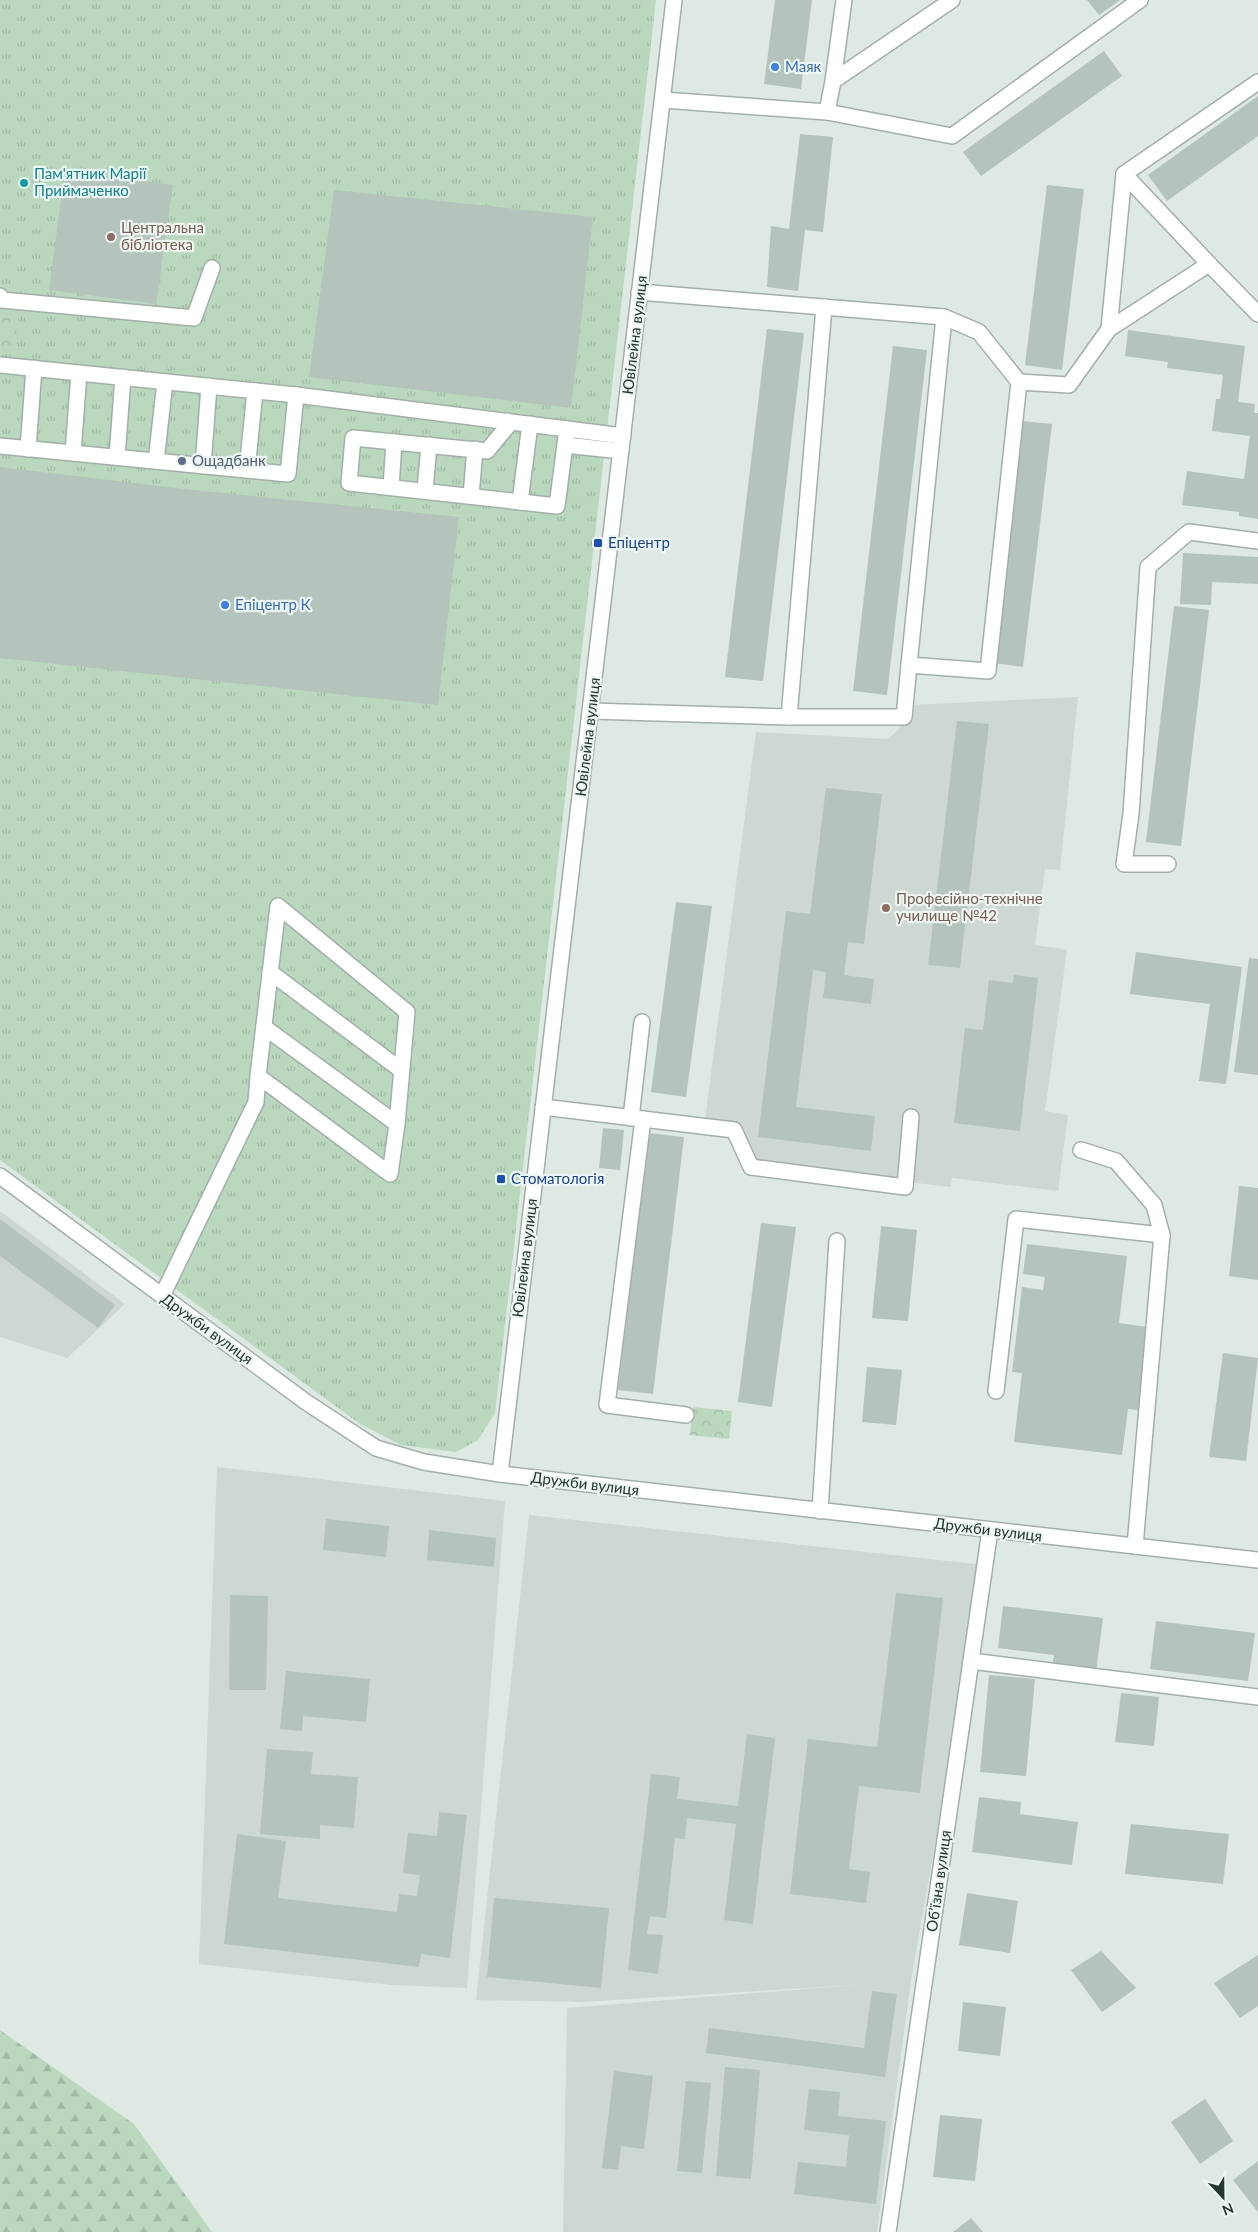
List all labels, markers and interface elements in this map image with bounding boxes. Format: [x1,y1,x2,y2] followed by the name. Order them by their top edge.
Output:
[785,57,822,75] place label: Маяк
[769,61,781,73] marker: Маяк
[34,164,147,199] place label: Пам'ятник Марії Приймаченко
[18,177,30,189] marker: Пам'ятник Марії Приймаченко
[121,218,204,253] place label: Центральна бібліотека
[105,231,117,243] marker: Центральна бібліотека
[618,274,650,395] street label: Ювілейна вулиця
[192,451,266,469] place label: Ощадбанк
[176,455,188,467] marker: Ощадбанк
[608,533,670,551] place label: Епіцентр
[592,537,604,549] marker: Епіцентр
[235,595,311,613] place label: Епіцентр К
[219,599,231,611] marker: Епіцентр К
[571,676,603,797] street label: Ювілейна вулиця
[896,889,1043,924] place label: Професійно-технічне училище №42
[880,902,892,914] marker: Професійно-технічне училище №42
[511,1169,604,1187] place label: Стоматологія
[495,1173,507,1185] marker: Стоматологія
[508,1197,540,1318] street label: Ювілейна вулиця
[158,1289,257,1367] street label: Дружби вулиця
[530,1467,640,1499] street label: Дружби вулиця
[933,1513,1043,1545] street label: Дружби вулиця
[922,1829,954,1933] street label: Об’їзна вулиця
[1198,2172,1248,2222] north arrow
[1220,2200,1236,2219] text: N

